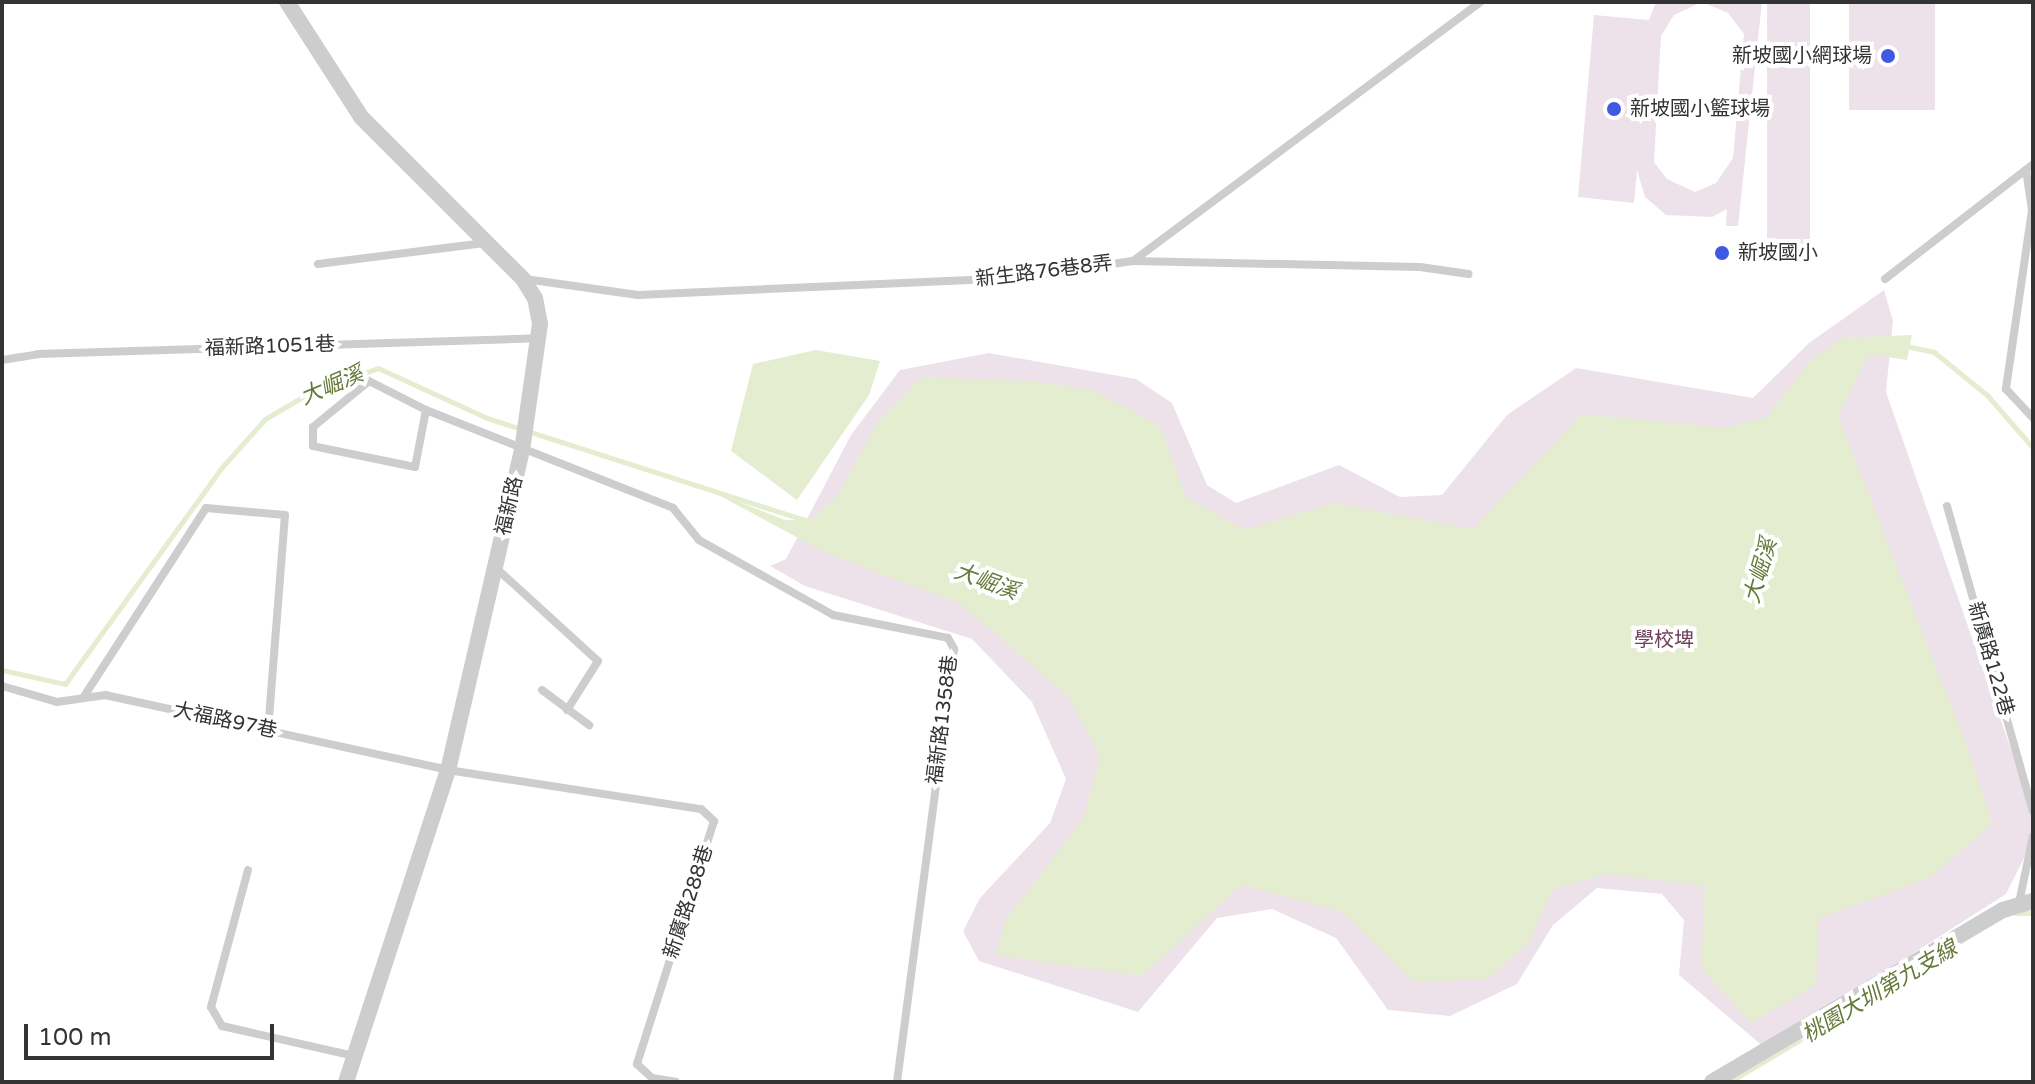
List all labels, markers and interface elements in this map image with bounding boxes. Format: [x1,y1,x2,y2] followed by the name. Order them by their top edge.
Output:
[1732,44,1872,68] place label: 新坡國小網球場
[1879,47,1897,65] marker: 新坡國小網球場
[1630,97,1770,121] place label: 新坡國小籃球場
[1605,100,1623,118] marker: 新坡國小籃球場
[1738,241,1818,265] place label: 新坡國小
[1713,244,1731,262] marker: 新坡國小
[974,252,1114,292] street label: 新生路76巷8弄
[205,333,335,361] street label: 福新路1051巷
[296,361,368,411] water label: 大崛溪
[492,474,528,538] street label: 福新路
[1739,536,1783,606] water label: 大崛溪
[950,558,1022,606] water label: 大崛溪
[1962,599,2018,719] street label: 新廣路122巷
[1634,628,1694,652] park label: 學校埤
[923,654,963,786] street label: 福新路1358巷
[171,698,279,744] street label: 大福路97巷
[659,842,719,962] street label: 新廣路288巷
[1798,935,1962,1049] water label: 桃園大圳第九支線
[28,1008,278,1058] scale bar
[38,1023,112,1052] text: 100 m

